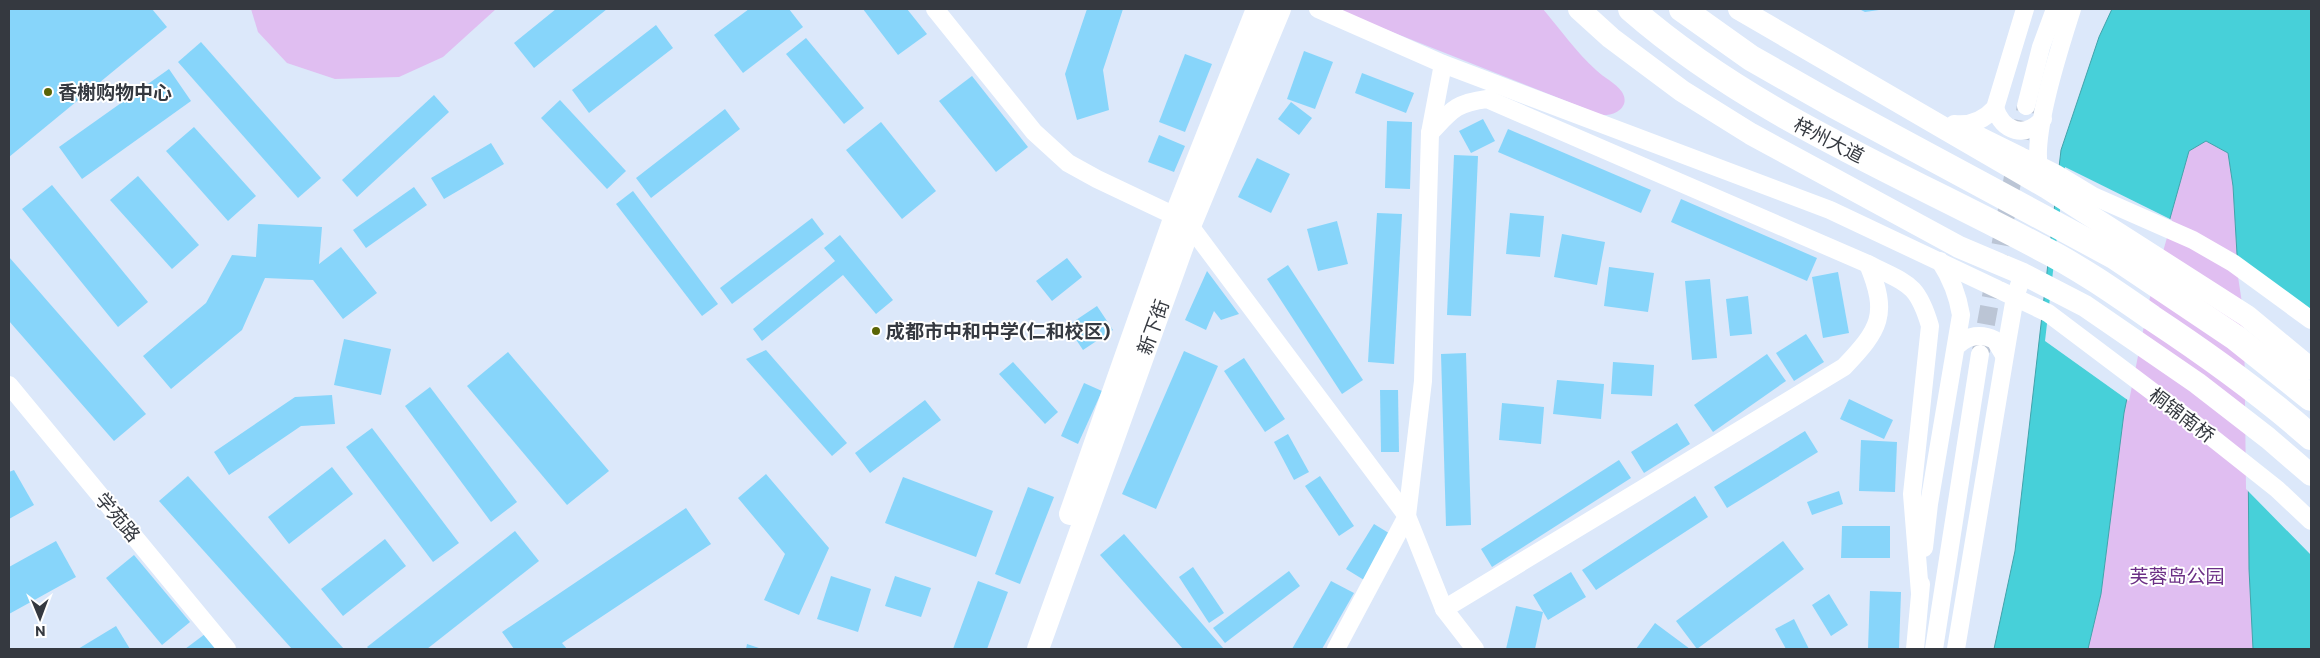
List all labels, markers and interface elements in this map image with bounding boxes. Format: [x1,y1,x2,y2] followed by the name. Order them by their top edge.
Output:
[58,80,172,103] place label: 香榭购物中心
[42,86,54,98] marker: 香榭购物中心
[1790,112,1868,167] street label: 梓州大道
[1132,296,1173,358] street label: 新下街
[886,319,1111,342] place label: 成都市中和中学(仁和校区)
[870,325,882,337] marker: 成都市中和中学(仁和校区)
[2145,383,2220,447] street label: 桐锦南桥
[91,487,146,546] street label: 学苑路
[2129,564,2225,587] park label: 芙蓉岛公园
[15,593,65,643] north arrow
[35,623,46,640] text: N

